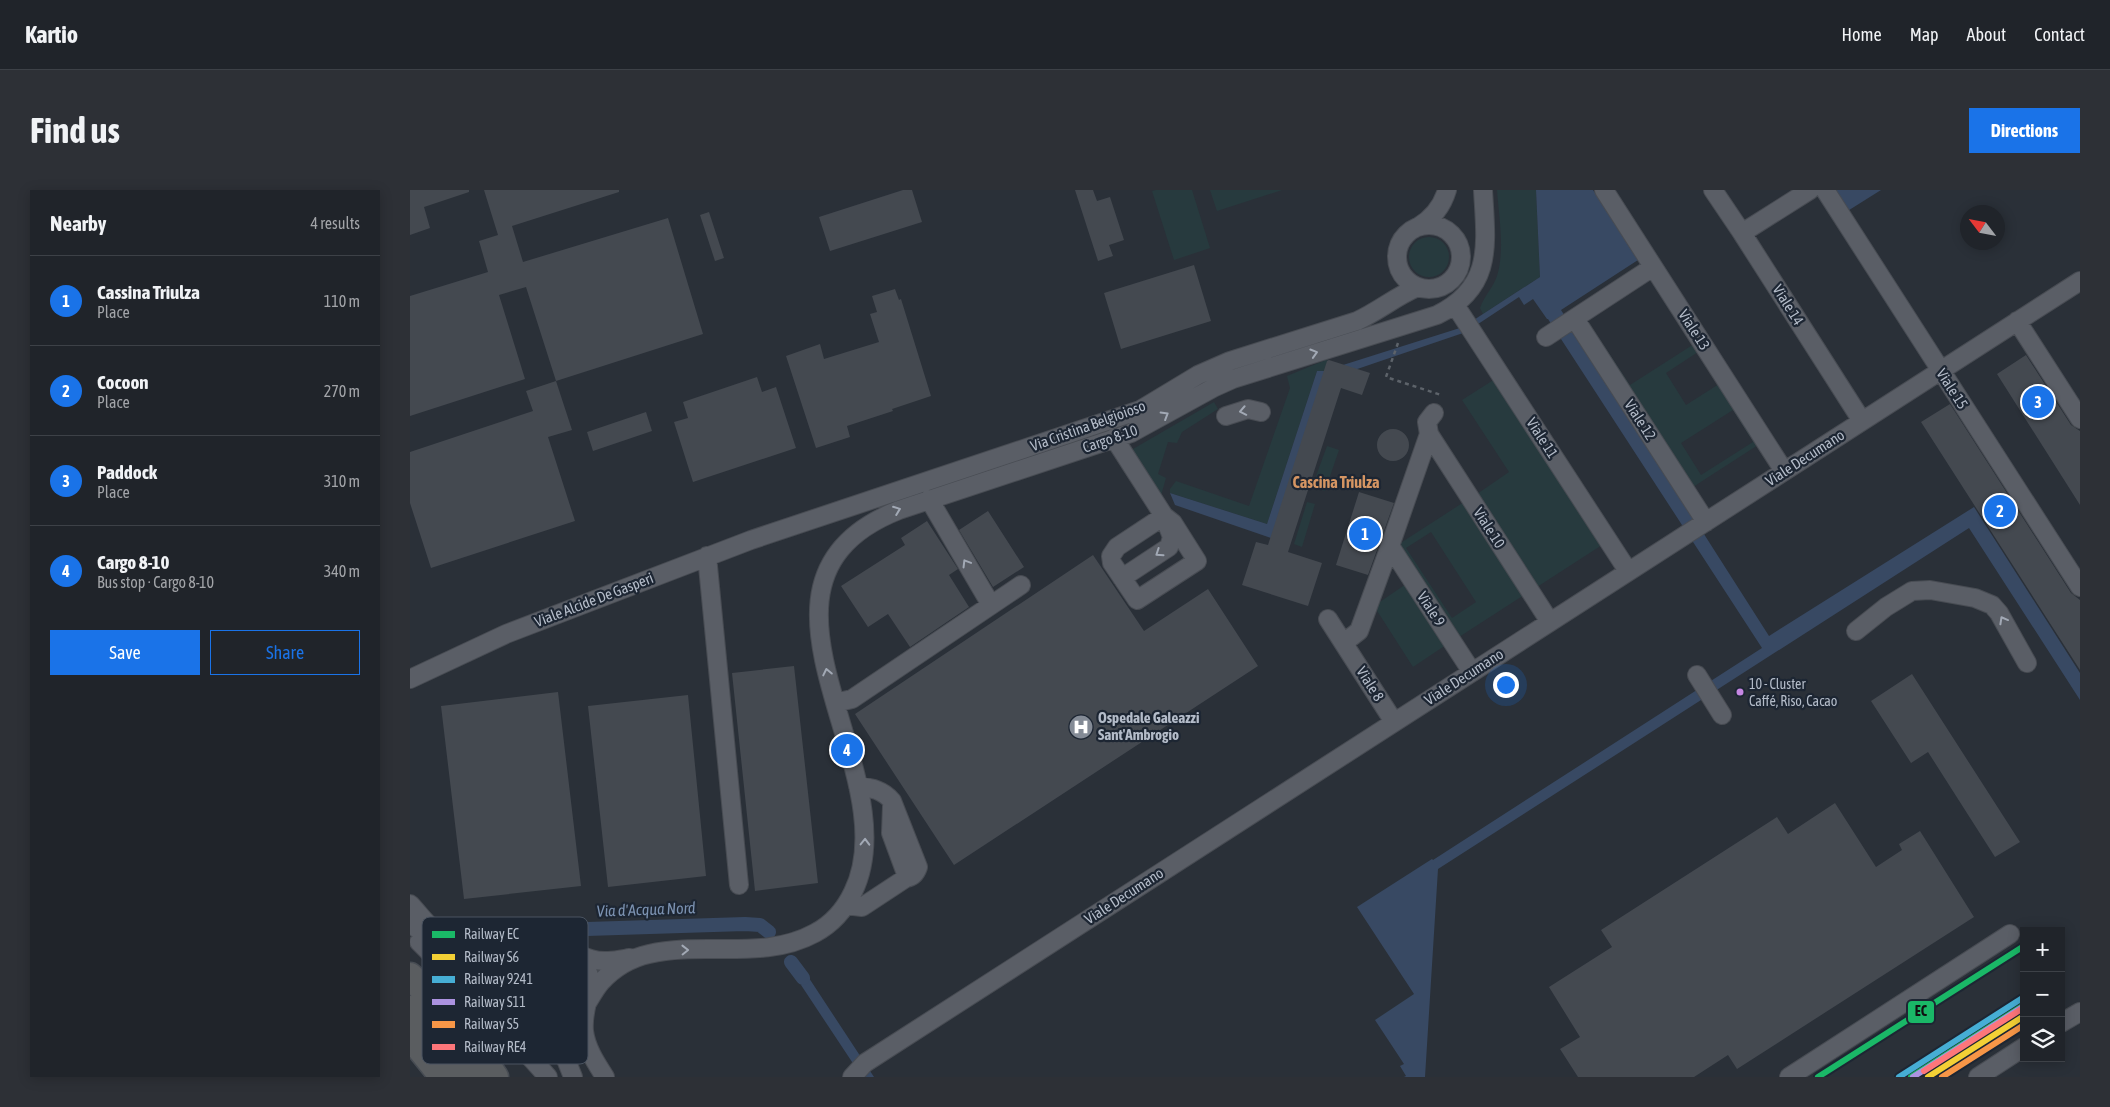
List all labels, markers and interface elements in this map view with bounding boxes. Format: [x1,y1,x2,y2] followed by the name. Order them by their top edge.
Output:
[25,21,78,48] text: Kartio
[1842,24,1882,45] text: Home
[1910,24,1939,45] text: Map
[1967,24,2006,45] text: About
[2034,24,2085,45] text: Contact
[1969,108,2080,153] button: Directions
[30,110,120,150] text: Find us
[1960,205,2005,250] north arrow
[50,211,106,235] text: Nearby
[310,214,360,232] text: 4 results
[97,281,200,303] text: Cassina Triulza
[1769,281,1807,328] street label: Viale 14
[62,292,70,310] text: 1
[324,292,360,310] text: 110 m
[97,303,130,321] text: Place
[1675,306,1714,353] street label: Viale 13
[1309,349,1318,359] one-way arrow
[1933,365,1972,412] street label: Viale 15
[97,371,149,393] text: Cocoon
[62,382,70,400] text: 2
[324,382,360,400] text: 270 m
[2022,383,2054,421] pin: 3
[97,393,130,411] text: Place
[1621,396,1660,443] street label: Viale 12
[1028,397,1148,454] street label: Via Cristina Belgioioso
[1239,406,1248,416] one-way arrow
[1160,412,1169,422] one-way arrow
[1523,414,1562,461] street label: Viale 11
[1080,421,1140,456] street label: Cargo 8-10
[1762,426,1847,489] street label: Viale Decumano
[97,461,157,483] text: Paddock
[62,472,70,490] text: 3
[324,472,360,490] text: 310 m
[1293,473,1379,491] district label: Cascina Triulza
[97,483,130,501] text: Place
[1984,492,2016,530] pin: 2
[1470,504,1509,551] street label: Viale 10
[892,506,901,517] one-way arrow
[1349,515,1381,553] pin: 1
[1156,547,1165,556] one-way arrow
[97,551,169,573] text: Cargo 8-10
[962,560,972,569] one-way arrow
[62,562,70,580] text: 4
[324,562,360,580] text: 340 m
[532,569,656,630] street label: Viale Alcide De Gasperi
[97,573,214,591] text: Bus stop · Cargo 8-10
[1414,588,1449,629] street label: Viale 9
[1999,616,2009,625] one-way arrow
[50,630,200,675] button: Save
[210,630,360,675] button: Share
[1421,645,1506,708] street label: Viale Decumano
[1353,663,1388,704] street label: Viale 8
[822,668,832,676] one-way arrow
[1493,672,1519,698] your location
[1749,676,1837,709] place label: 10 - Cluster Caffé, Riso, Cacao
[1735,687,1745,697] marker: 10 - Cluster Caffé, Riso, Cacao
[1098,709,1199,743] place label: Ospedale Galeazzi Sant'Ambrogio
[1068,714,1094,740] hospital icon: Ospedale Galeazzi Sant'Ambrogio
[831,731,863,769] pin: 4
[860,838,870,846] one-way arrow
[1081,864,1166,927] street label: Viale Decumano
[596,898,696,921] water label: Via d'Acqua Nord
[422,917,588,1064] legend
[464,926,520,942] text: Railway EC
[2020,927,2065,1062] map controls
[2020,927,2065,972] button: +
[682,945,690,955] one-way arrow
[464,949,520,965] text: Railway S6
[464,971,533,987] text: Railway 9241
[2020,972,2065,1017] button: −
[464,994,526,1010] text: Railway S11
[1907,1000,1935,1024] line badge: EC
[1915,1003,1928,1019] text: EC
[464,1016,519,1032] text: Railway S5
[2020,1017,2065,1062] button: layers
[464,1039,527,1055] text: Railway RE4

